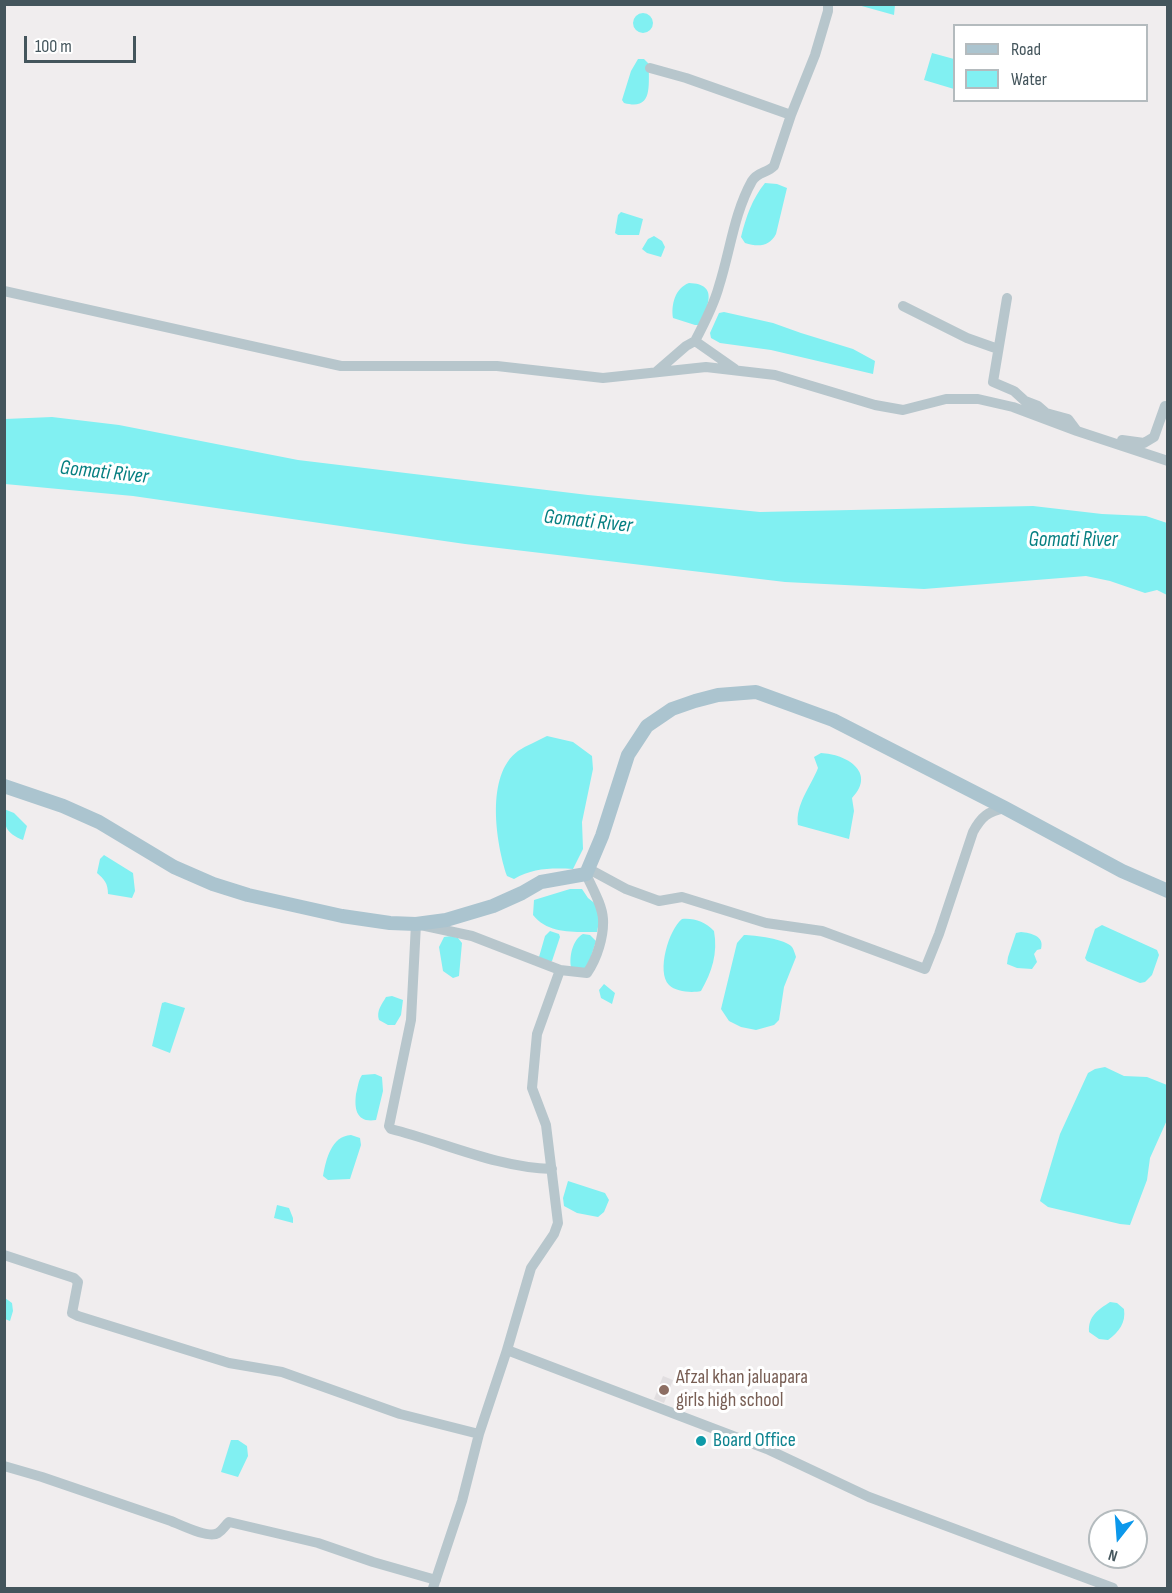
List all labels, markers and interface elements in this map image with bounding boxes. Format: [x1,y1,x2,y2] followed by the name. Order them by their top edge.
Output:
[27,24,140,62] scale bar
[953,24,1148,102] legend
[35,36,72,57] text: 100 m
[1011,39,1041,60] text: Road
[1011,69,1047,90] text: Water
[58,456,150,490] water label: Gomati River
[542,505,634,539] water label: Gomati River
[1028,528,1118,554] water label: Gomati River
[676,1366,808,1413] place label: Afzal khan jaluapara girls high school
[657,1383,671,1397] marker: Afzal khan jaluapara girls high school
[713,1429,796,1453] place label: Board Office
[694,1434,708,1448] marker: Board Office
[1088,1509,1148,1569] north arrow
[1106,1544,1120,1565] text: N

